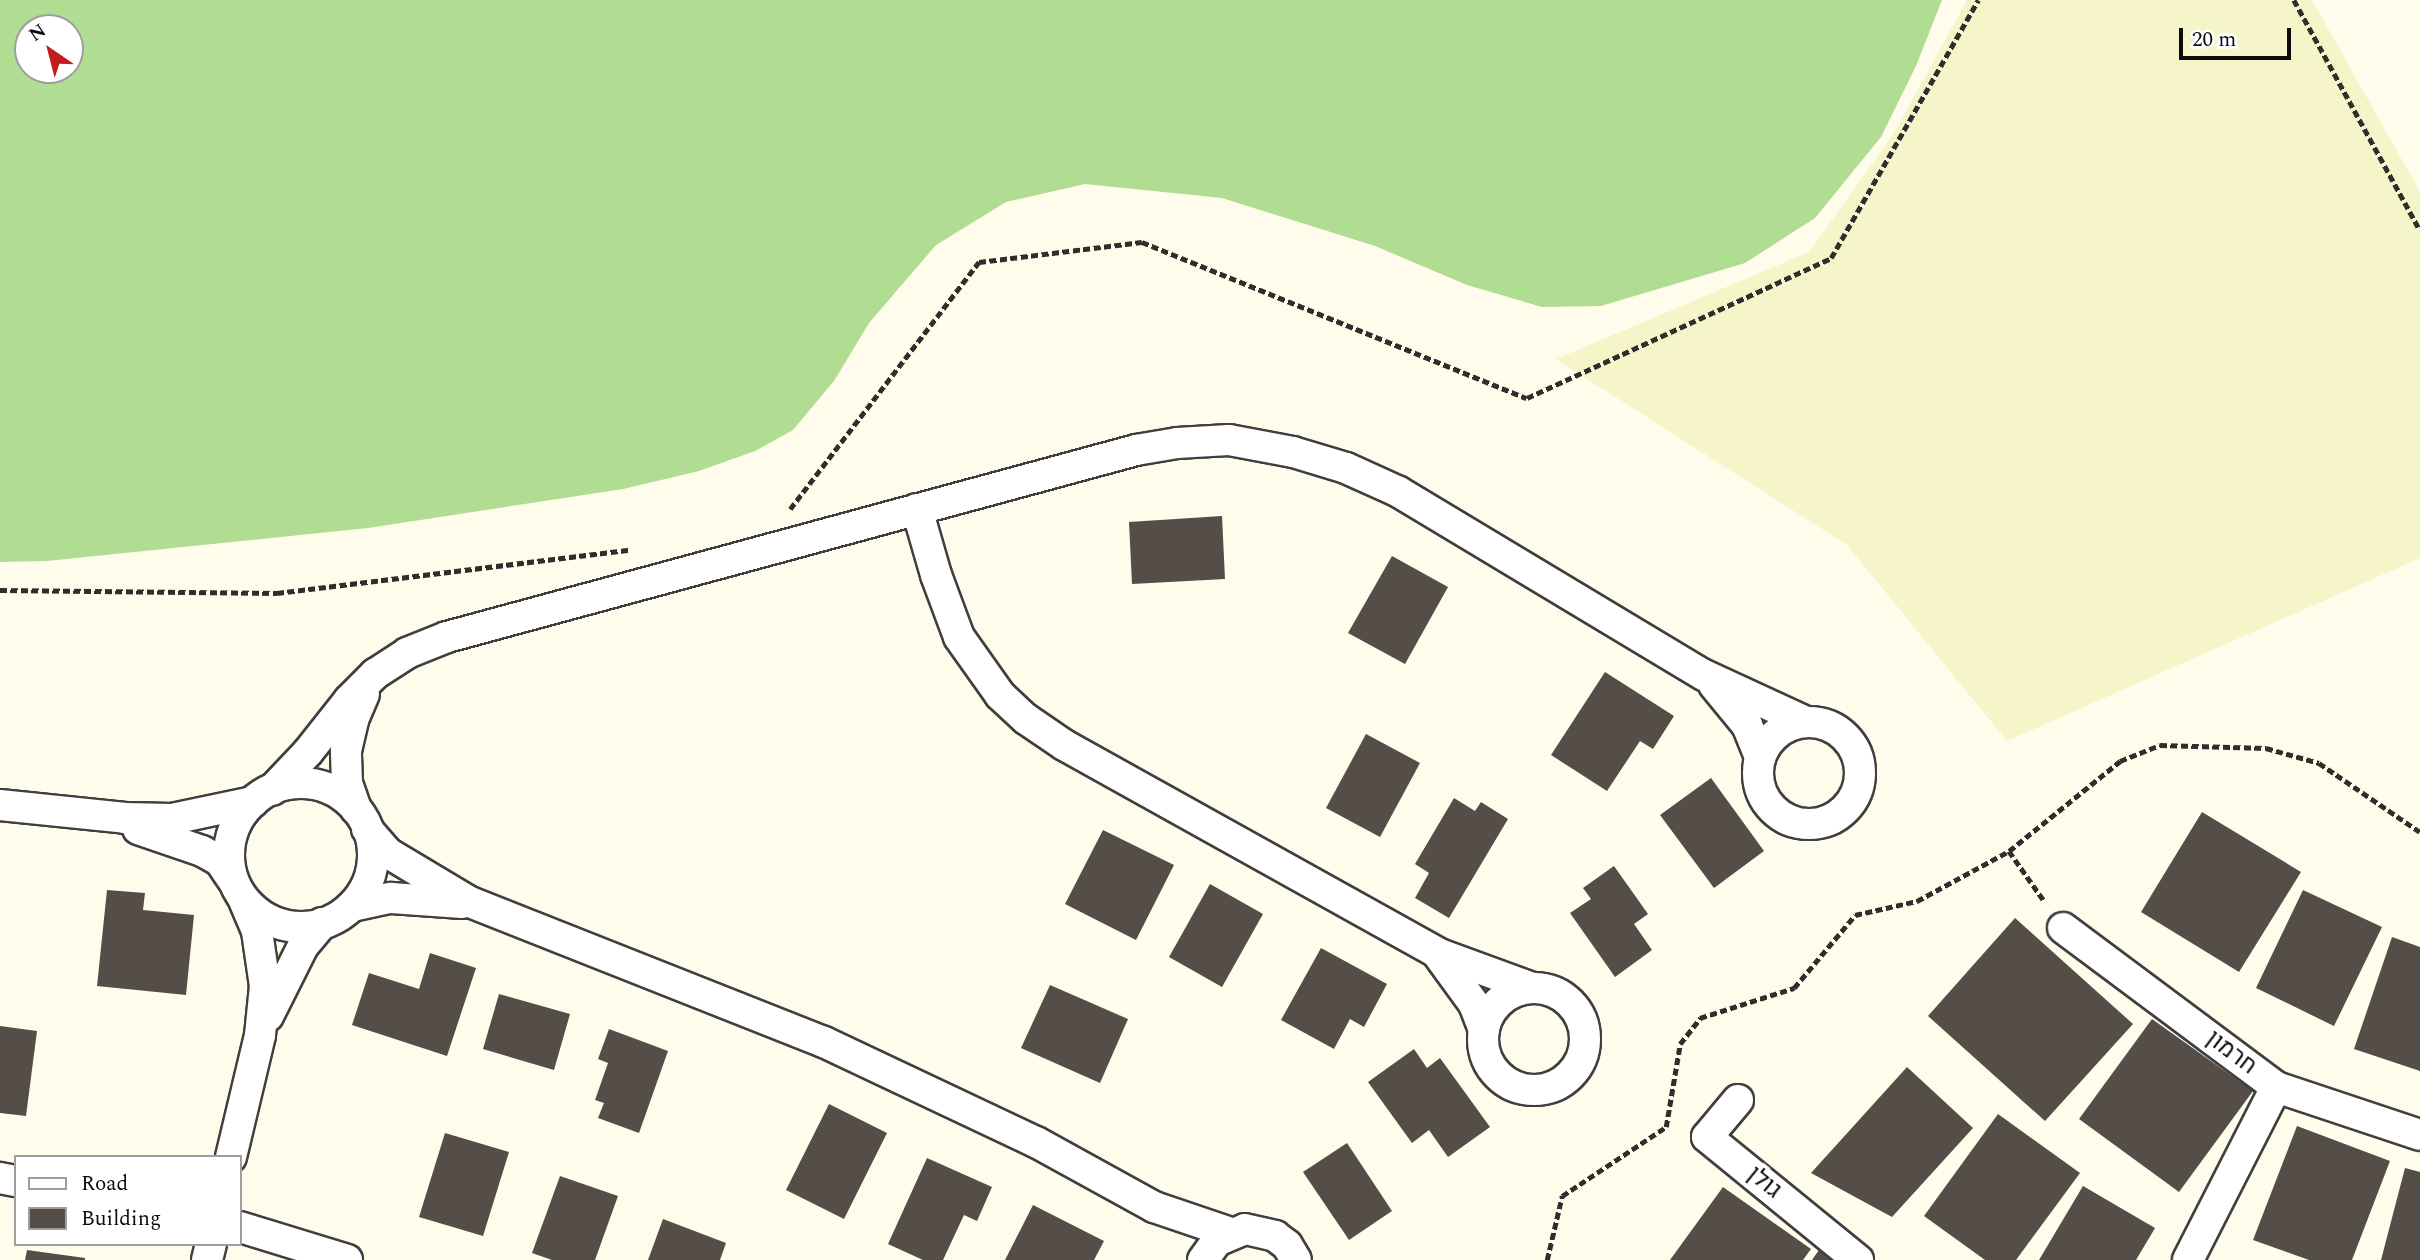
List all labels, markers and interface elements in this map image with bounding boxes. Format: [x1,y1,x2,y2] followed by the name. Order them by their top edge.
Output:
[14,14,84,84] north arrow
[2182,14,2294,58] scale bar
[23,17,52,49] text: N
[2192,24,2236,56] text: 20 m
[2200,1025,2262,1081] street label: חרמון
[14,1155,242,1246] legend
[1741,1161,1787,1205] street label: גולן
[81,1168,128,1200] text: Road
[81,1203,161,1235] text: Building

